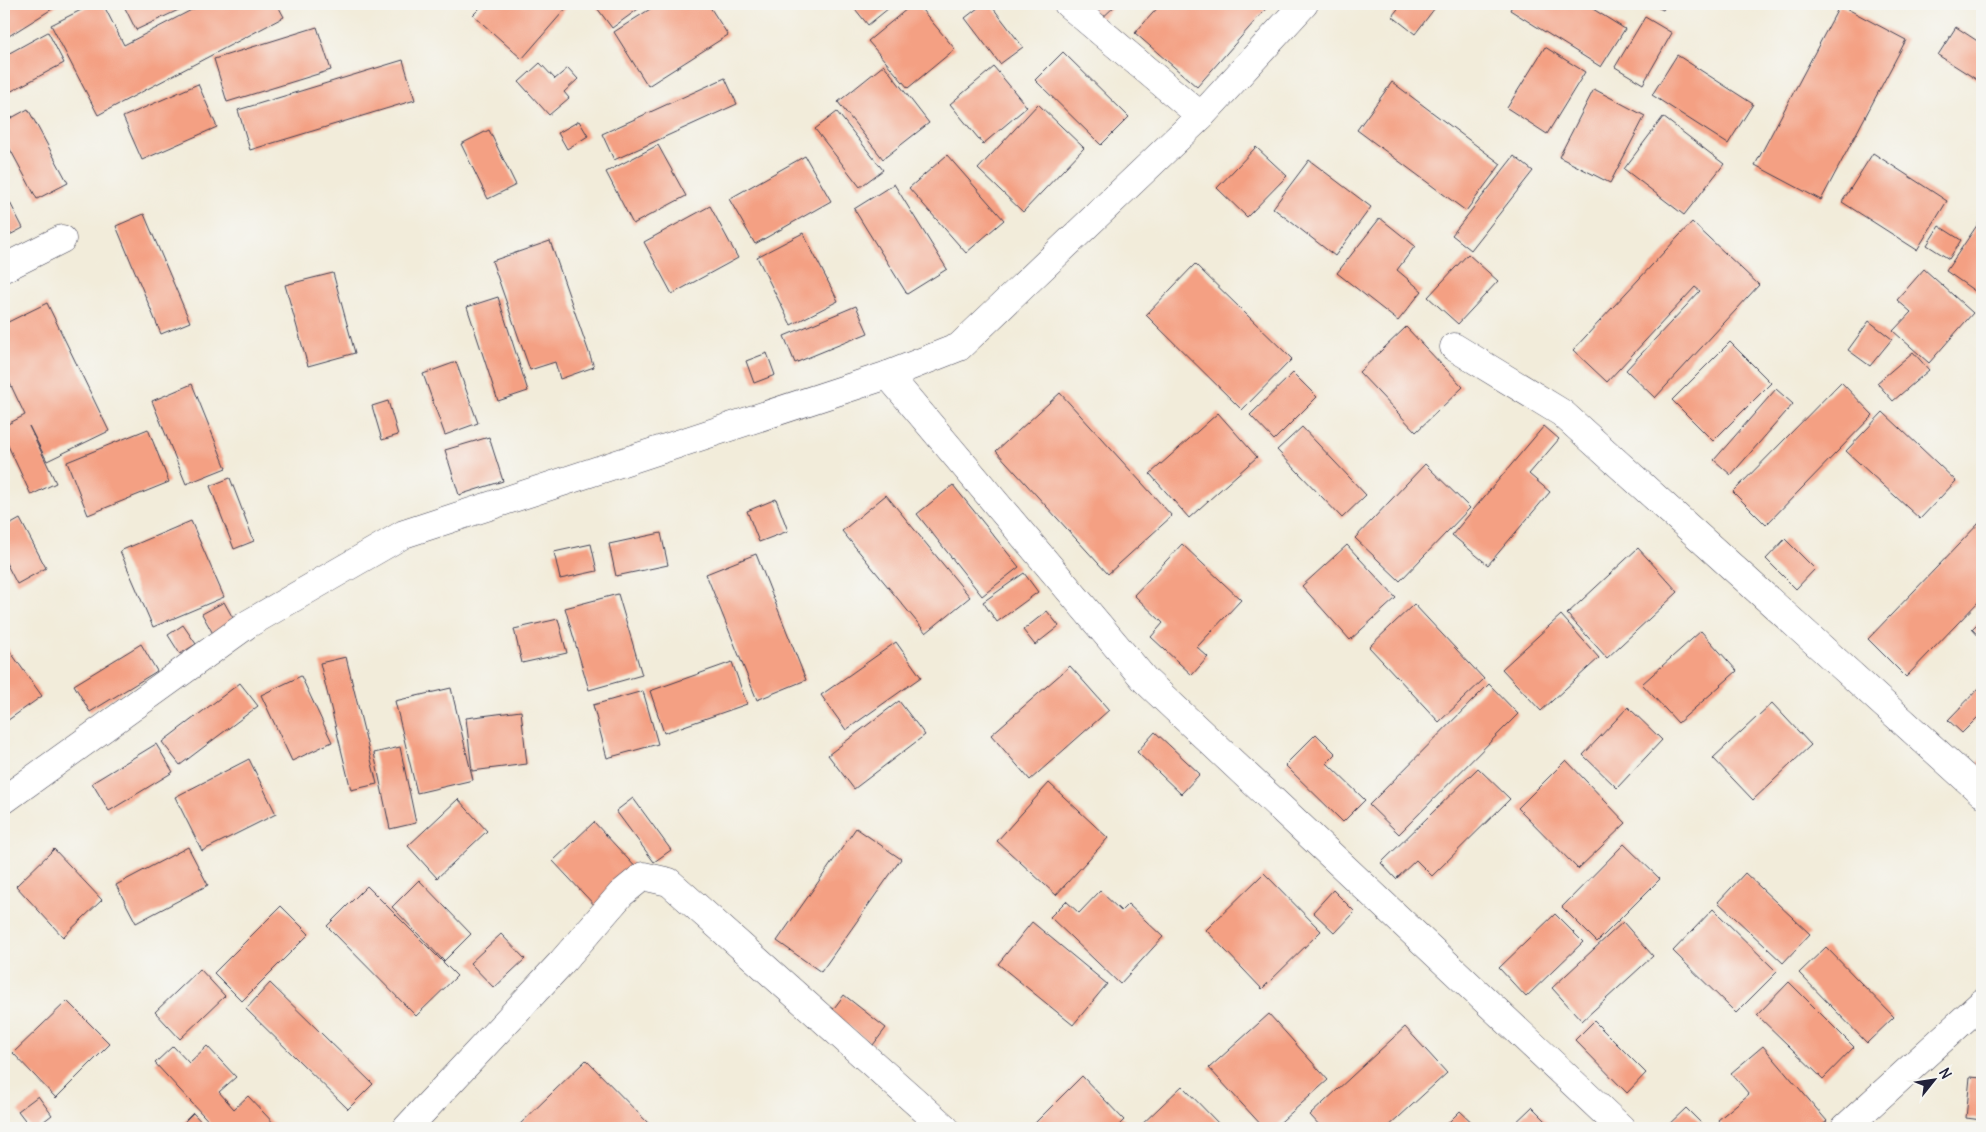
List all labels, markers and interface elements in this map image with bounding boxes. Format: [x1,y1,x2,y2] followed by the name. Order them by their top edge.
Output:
[1908,1054,1958,1104] north arrow
[1935,1065,1955,1082] text: N

